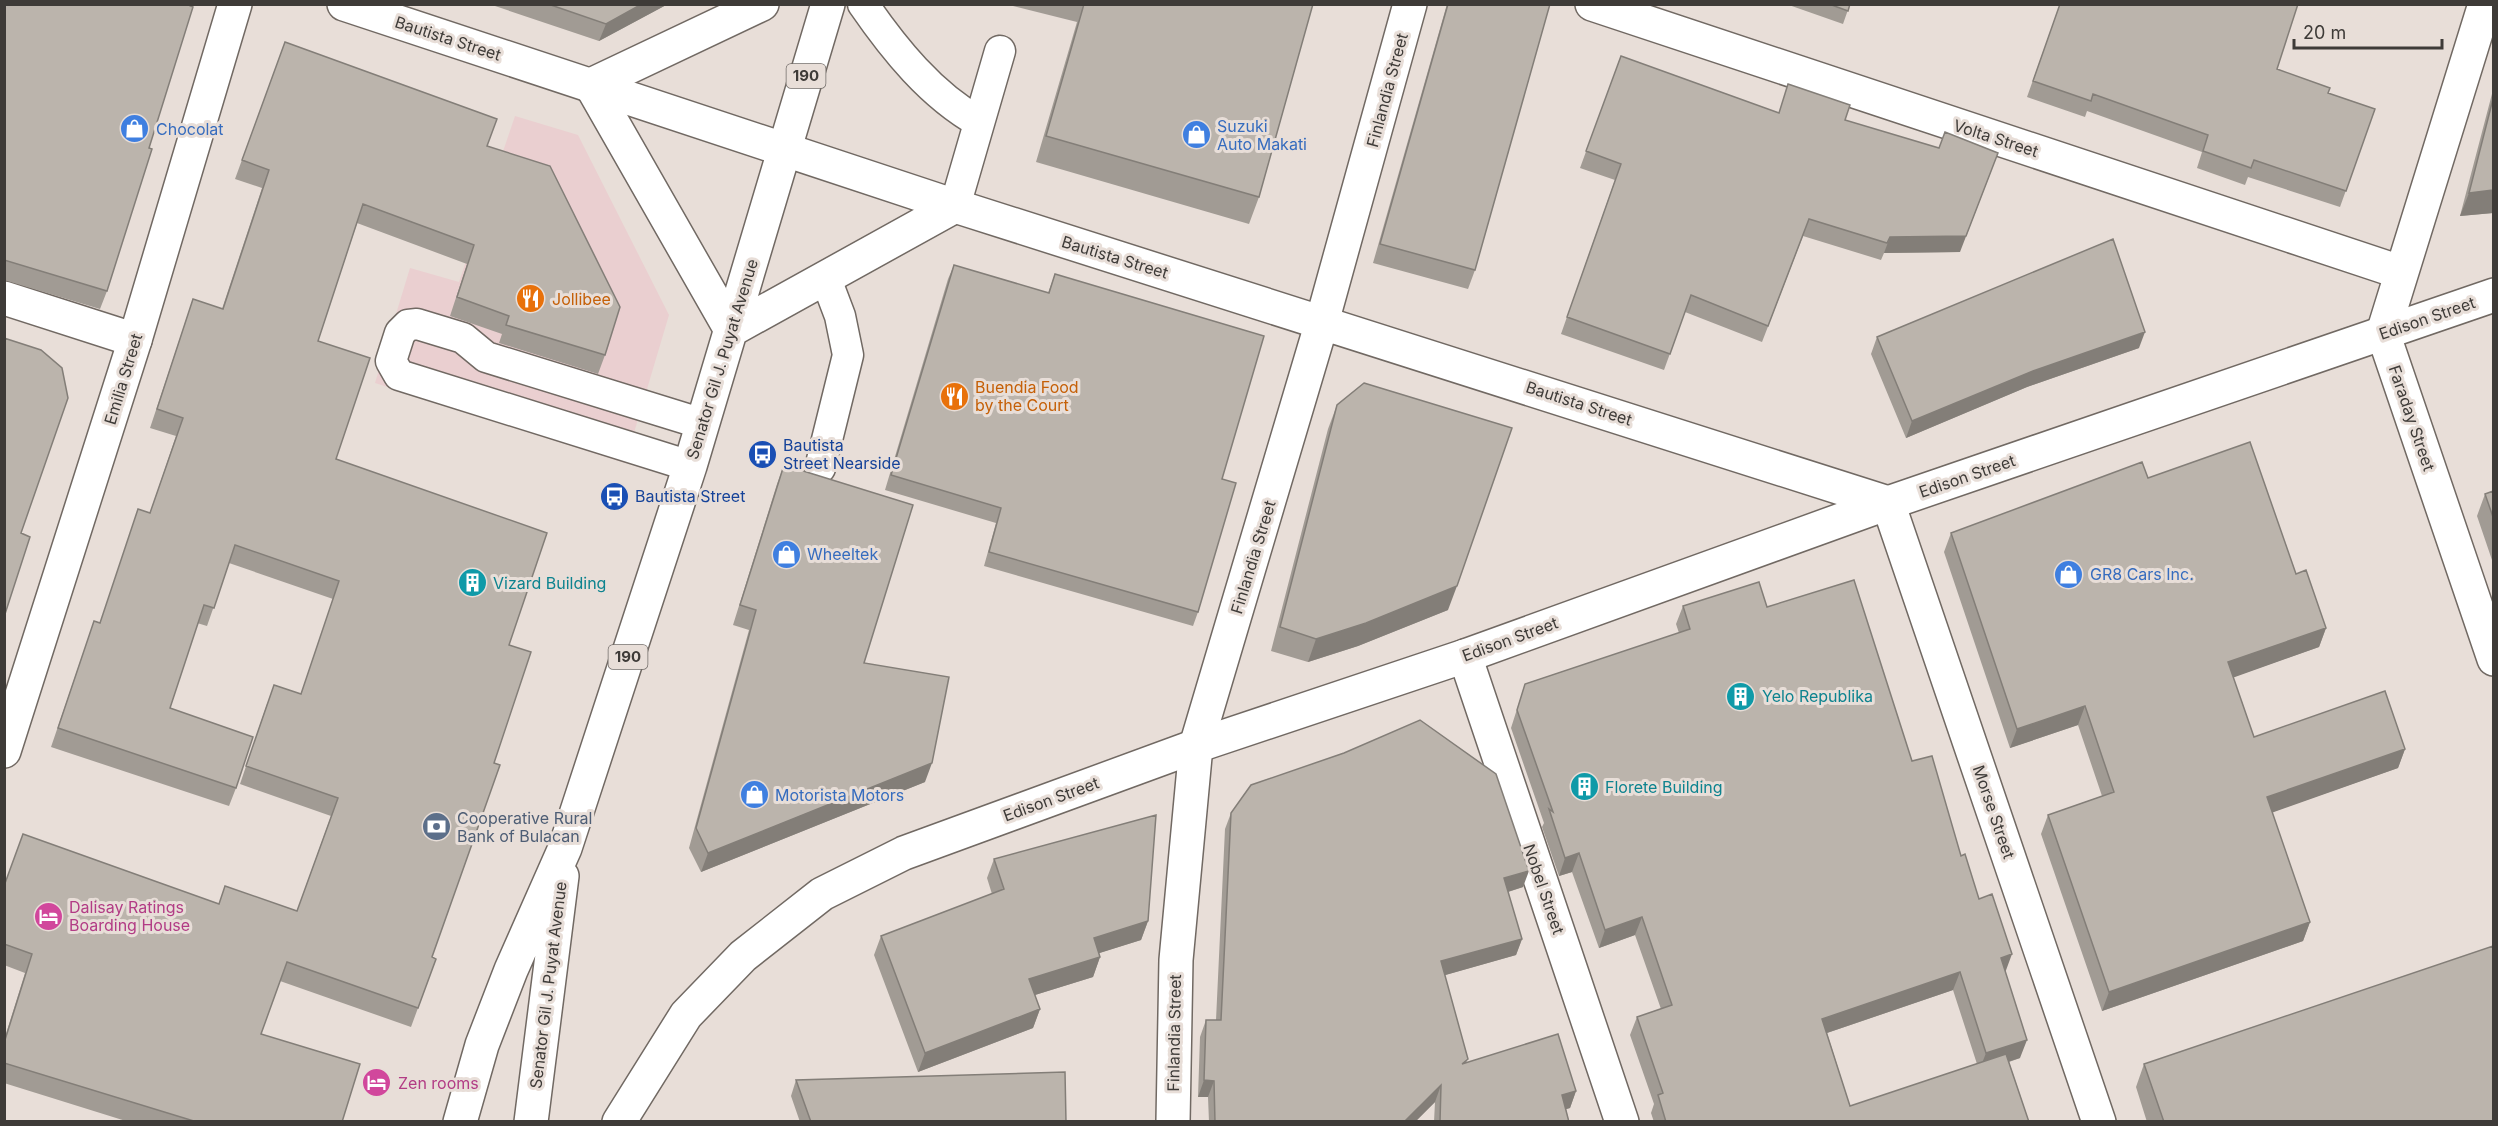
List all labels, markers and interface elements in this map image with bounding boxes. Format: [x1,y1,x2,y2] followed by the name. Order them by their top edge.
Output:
[392,11,504,65] street label: Bautista Street
[2294,12,2442,50] scale bar
[2303,22,2346,43] text: 20 m
[1362,31,1412,149] street label: Finlandia Street
[786,64,826,88] road number: 190
[119,113,151,145] shop icon: Chocolat
[1951,115,2041,161] street label: Volta Street
[1217,116,1307,154] place label: Suzuki Auto Makati
[156,119,224,139] place label: Chocolat
[1180,119,1212,151] shop icon: Suzuki Auto Makati
[1059,231,1171,283] street label: Bautista Street
[682,256,762,462] street label: Senator Gil J. Puyat Avenue
[515,283,547,315] restaurant icon: Jollibee
[552,289,611,309] place label: Jollibee
[2376,292,2478,344] street label: Edison Street
[100,331,146,427] street label: Emilia Street
[2385,363,2439,473] street label: Faraday Street
[1523,376,1635,430] street label: Bautista Street
[975,377,1079,415] place label: Buendia Food by the Court
[938,380,970,412] restaurant icon: Buendia Food by the Court
[783,435,901,473] place label: Bautista Street Nearside
[746,438,778,470] bus stop icon: Bautista Street Nearside
[1916,450,2018,502] street label: Edison Street
[598,480,630,512] bus stop icon: Bautista Street
[635,486,745,506] place label: Bautista Street
[1226,498,1280,616] street label: Finlandia Street
[770,538,802,570] shop icon: Wheeltek
[807,544,878,564] place label: Wheeltek
[2053,558,2085,590] shop icon: GR8 Cars Inc.
[2090,564,2194,584] place label: GR8 Cars Inc.
[456,567,488,599] building icon: Vizard Building
[493,573,606,593] place label: Vizard Building
[1459,612,1561,666] street label: Edison Street
[608,645,648,669] road number: 190
[1725,680,1757,712] building icon: Yelo Republika
[1762,686,1873,706] place label: Yelo Republika
[1969,763,2019,861] street label: Morse Street
[1568,771,1600,803] building icon: Florete Building
[1000,772,1102,826] street label: Edison Street
[1605,777,1723,797] place label: Florete Building
[738,779,770,811] shop icon: Motorista Motors
[775,785,904,805] place label: Motorista Motors
[457,808,592,846] place label: Cooperative Rural Bank of Bulacan
[420,811,452,843] bank icon: Cooperative Rural Bank of Bulacan
[1519,841,1569,937] street label: Nobel Street
[525,880,571,1090] street label: Senator Gil J. Puyat Avenue
[69,897,190,935] place label: Dalisay Ratings Boarding House
[32,900,64,932] hotel icon: Dalisay Ratings Boarding House
[1163,974,1185,1092] street label: Finlandia Street
[361,1067,393,1099] hotel icon: Zen rooms
[398,1073,479,1093] place label: Zen rooms

